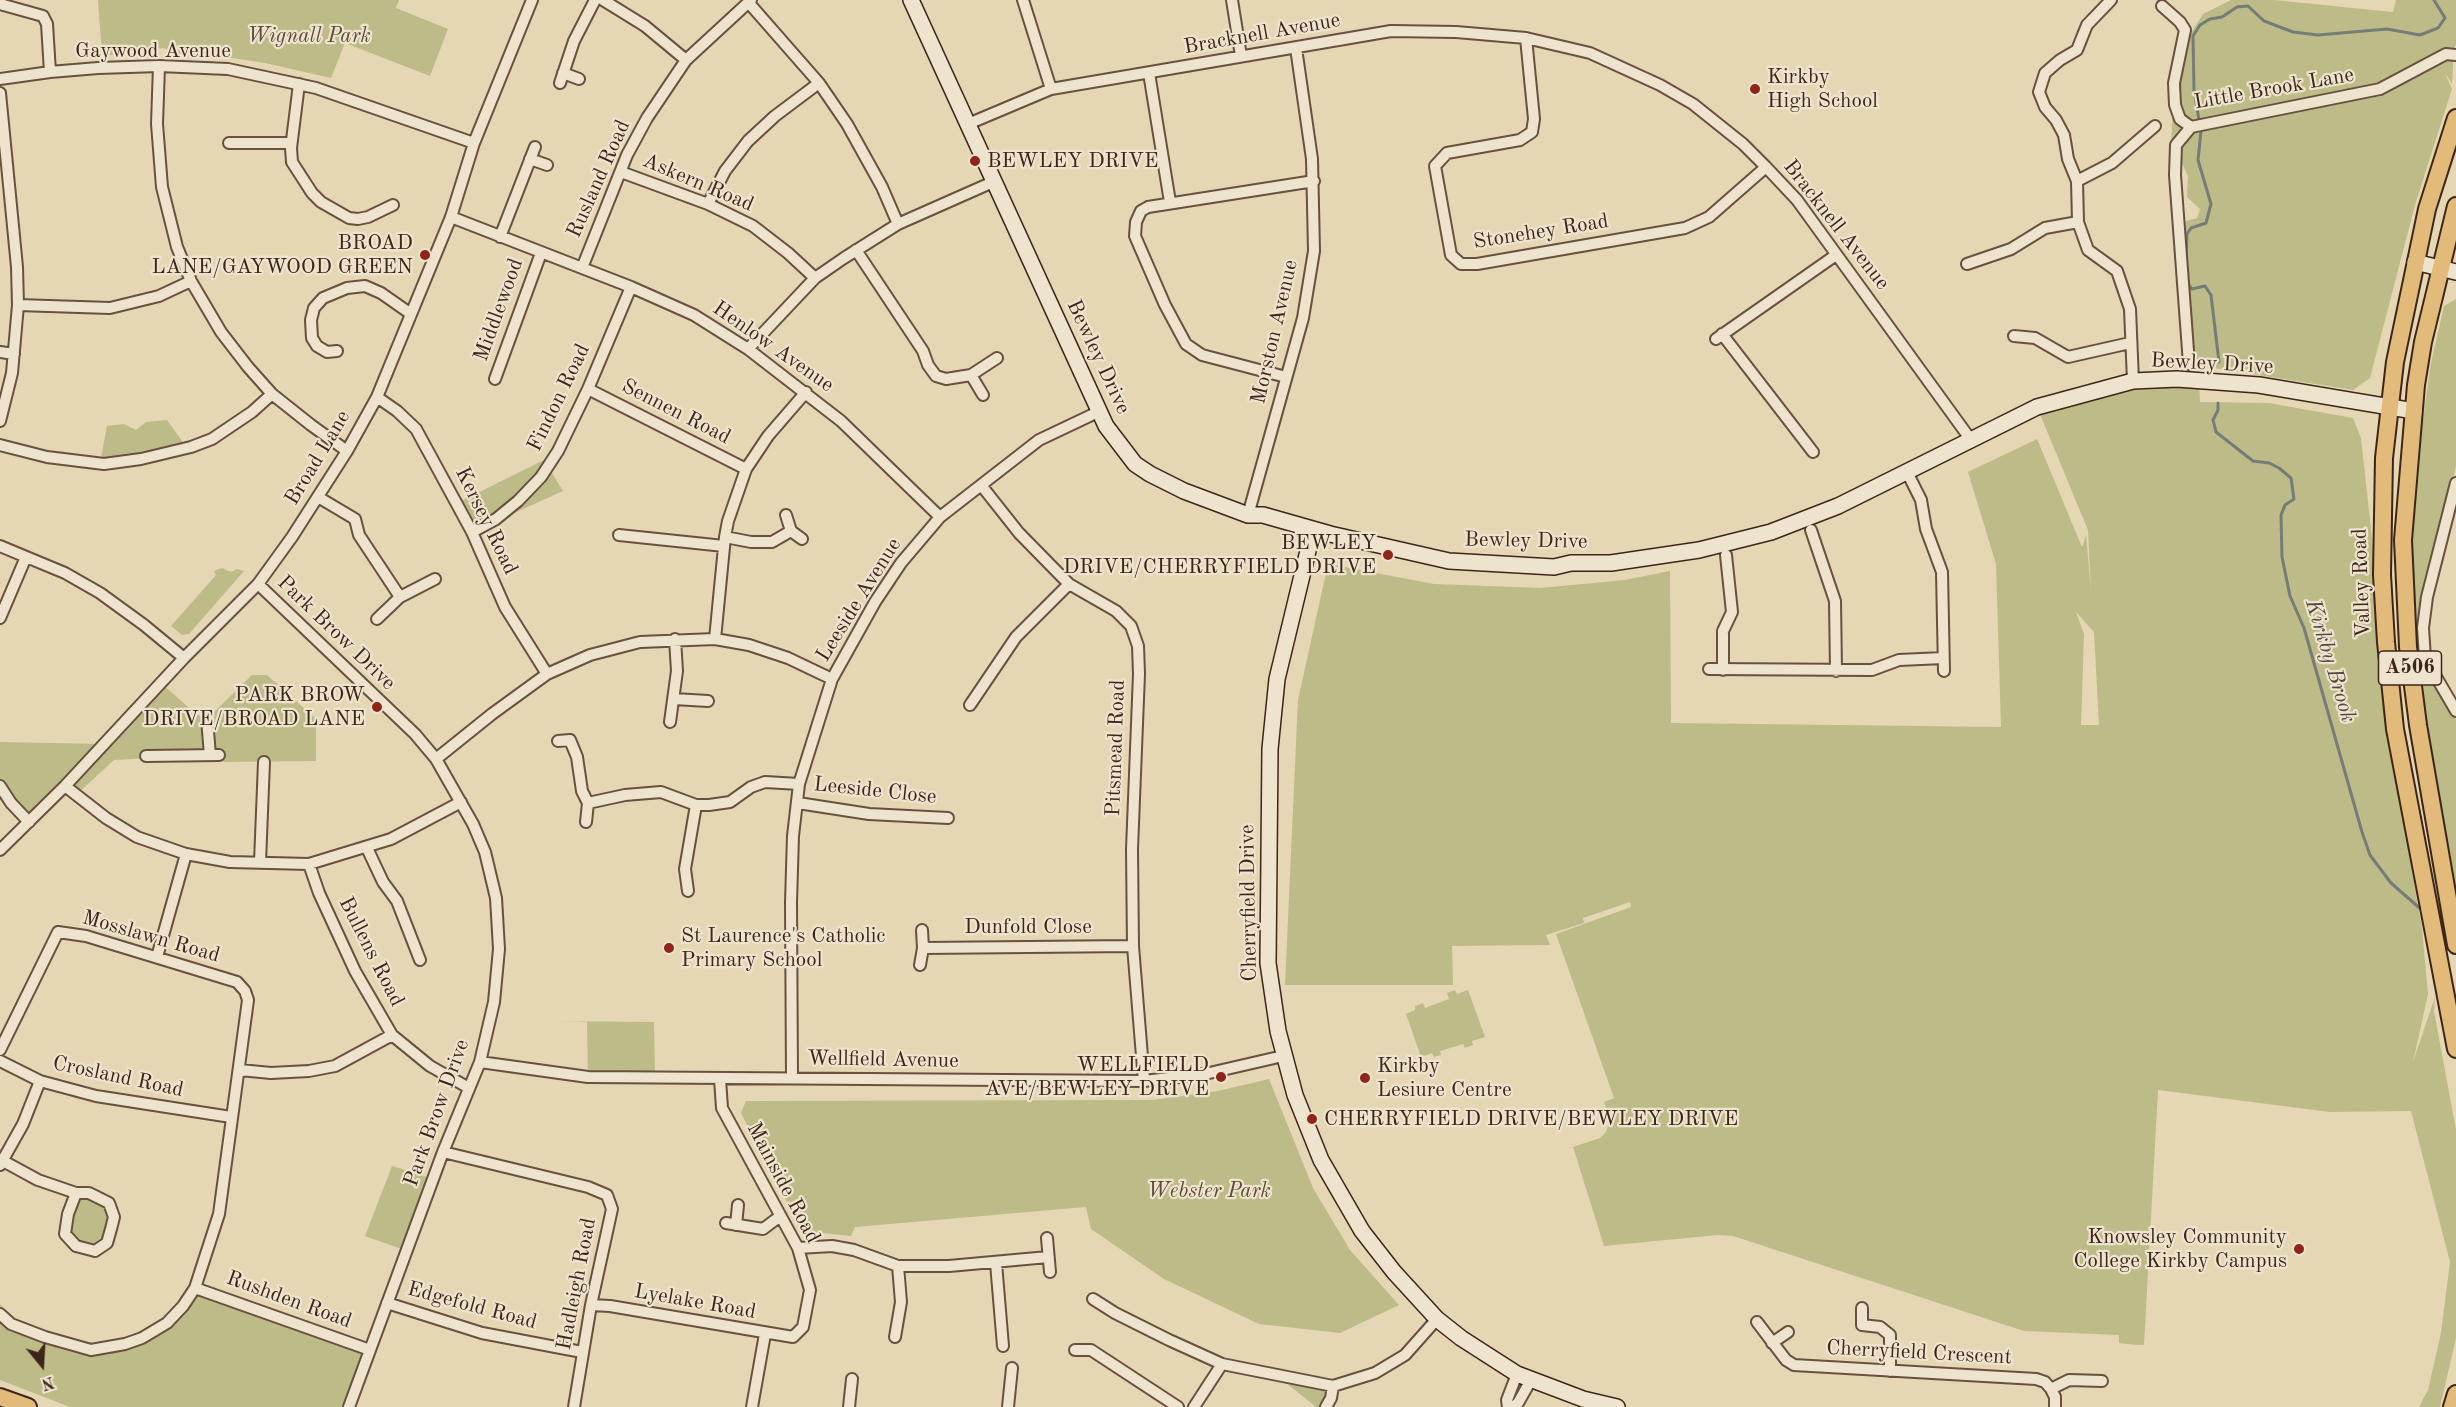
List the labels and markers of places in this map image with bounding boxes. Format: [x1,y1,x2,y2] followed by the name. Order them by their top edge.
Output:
[1767,64,1878,114] place label: Kirkby High School
[1748,82,1762,96] marker: Kirkby High School
[987,148,1159,174] place label: BEWLEY DRIVE
[968,154,982,168] marker: BEWLEY DRIVE
[151,230,413,280] place label: BROAD LANE/GAYWOOD GREEN
[418,248,432,262] marker: BROAD LANE/GAYWOOD GREEN
[1063,530,1376,580] place label: BEWLEY DRIVE/CHERRYFIELD DRIVE
[1381,548,1395,562] marker: BEWLEY DRIVE/CHERRYFIELD DRIVE
[143,682,365,732] place label: PARK BROW DRIVE/BROAD LANE
[370,700,384,714] marker: PARK BROW DRIVE/BROAD LANE
[681,923,885,973] place label: St Laurence's Catholic Primary School
[662,941,676,955] marker: St Laurence's Catholic Primary School
[985,1052,1209,1102] place label: WELLFIELD AVE/BEWLEY DRIVE
[1377,1053,1512,1103] place label: Kirkby Lesiure Centre
[1214,1070,1228,1084] marker: WELLFIELD AVE/BEWLEY DRIVE
[1358,1071,1372,1085] marker: Kirkby Lesiure Centre
[1324,1106,1738,1132] place label: CHERRYFIELD DRIVE/BEWLEY DRIVE
[1305,1112,1319,1126] marker: CHERRYFIELD DRIVE/BEWLEY DRIVE
[2073,1224,2287,1274] place label: Knowsley Community College Kirkby Campus
[2292,1242,2306,1256] marker: Knowsley Community College Kirkby Campus

